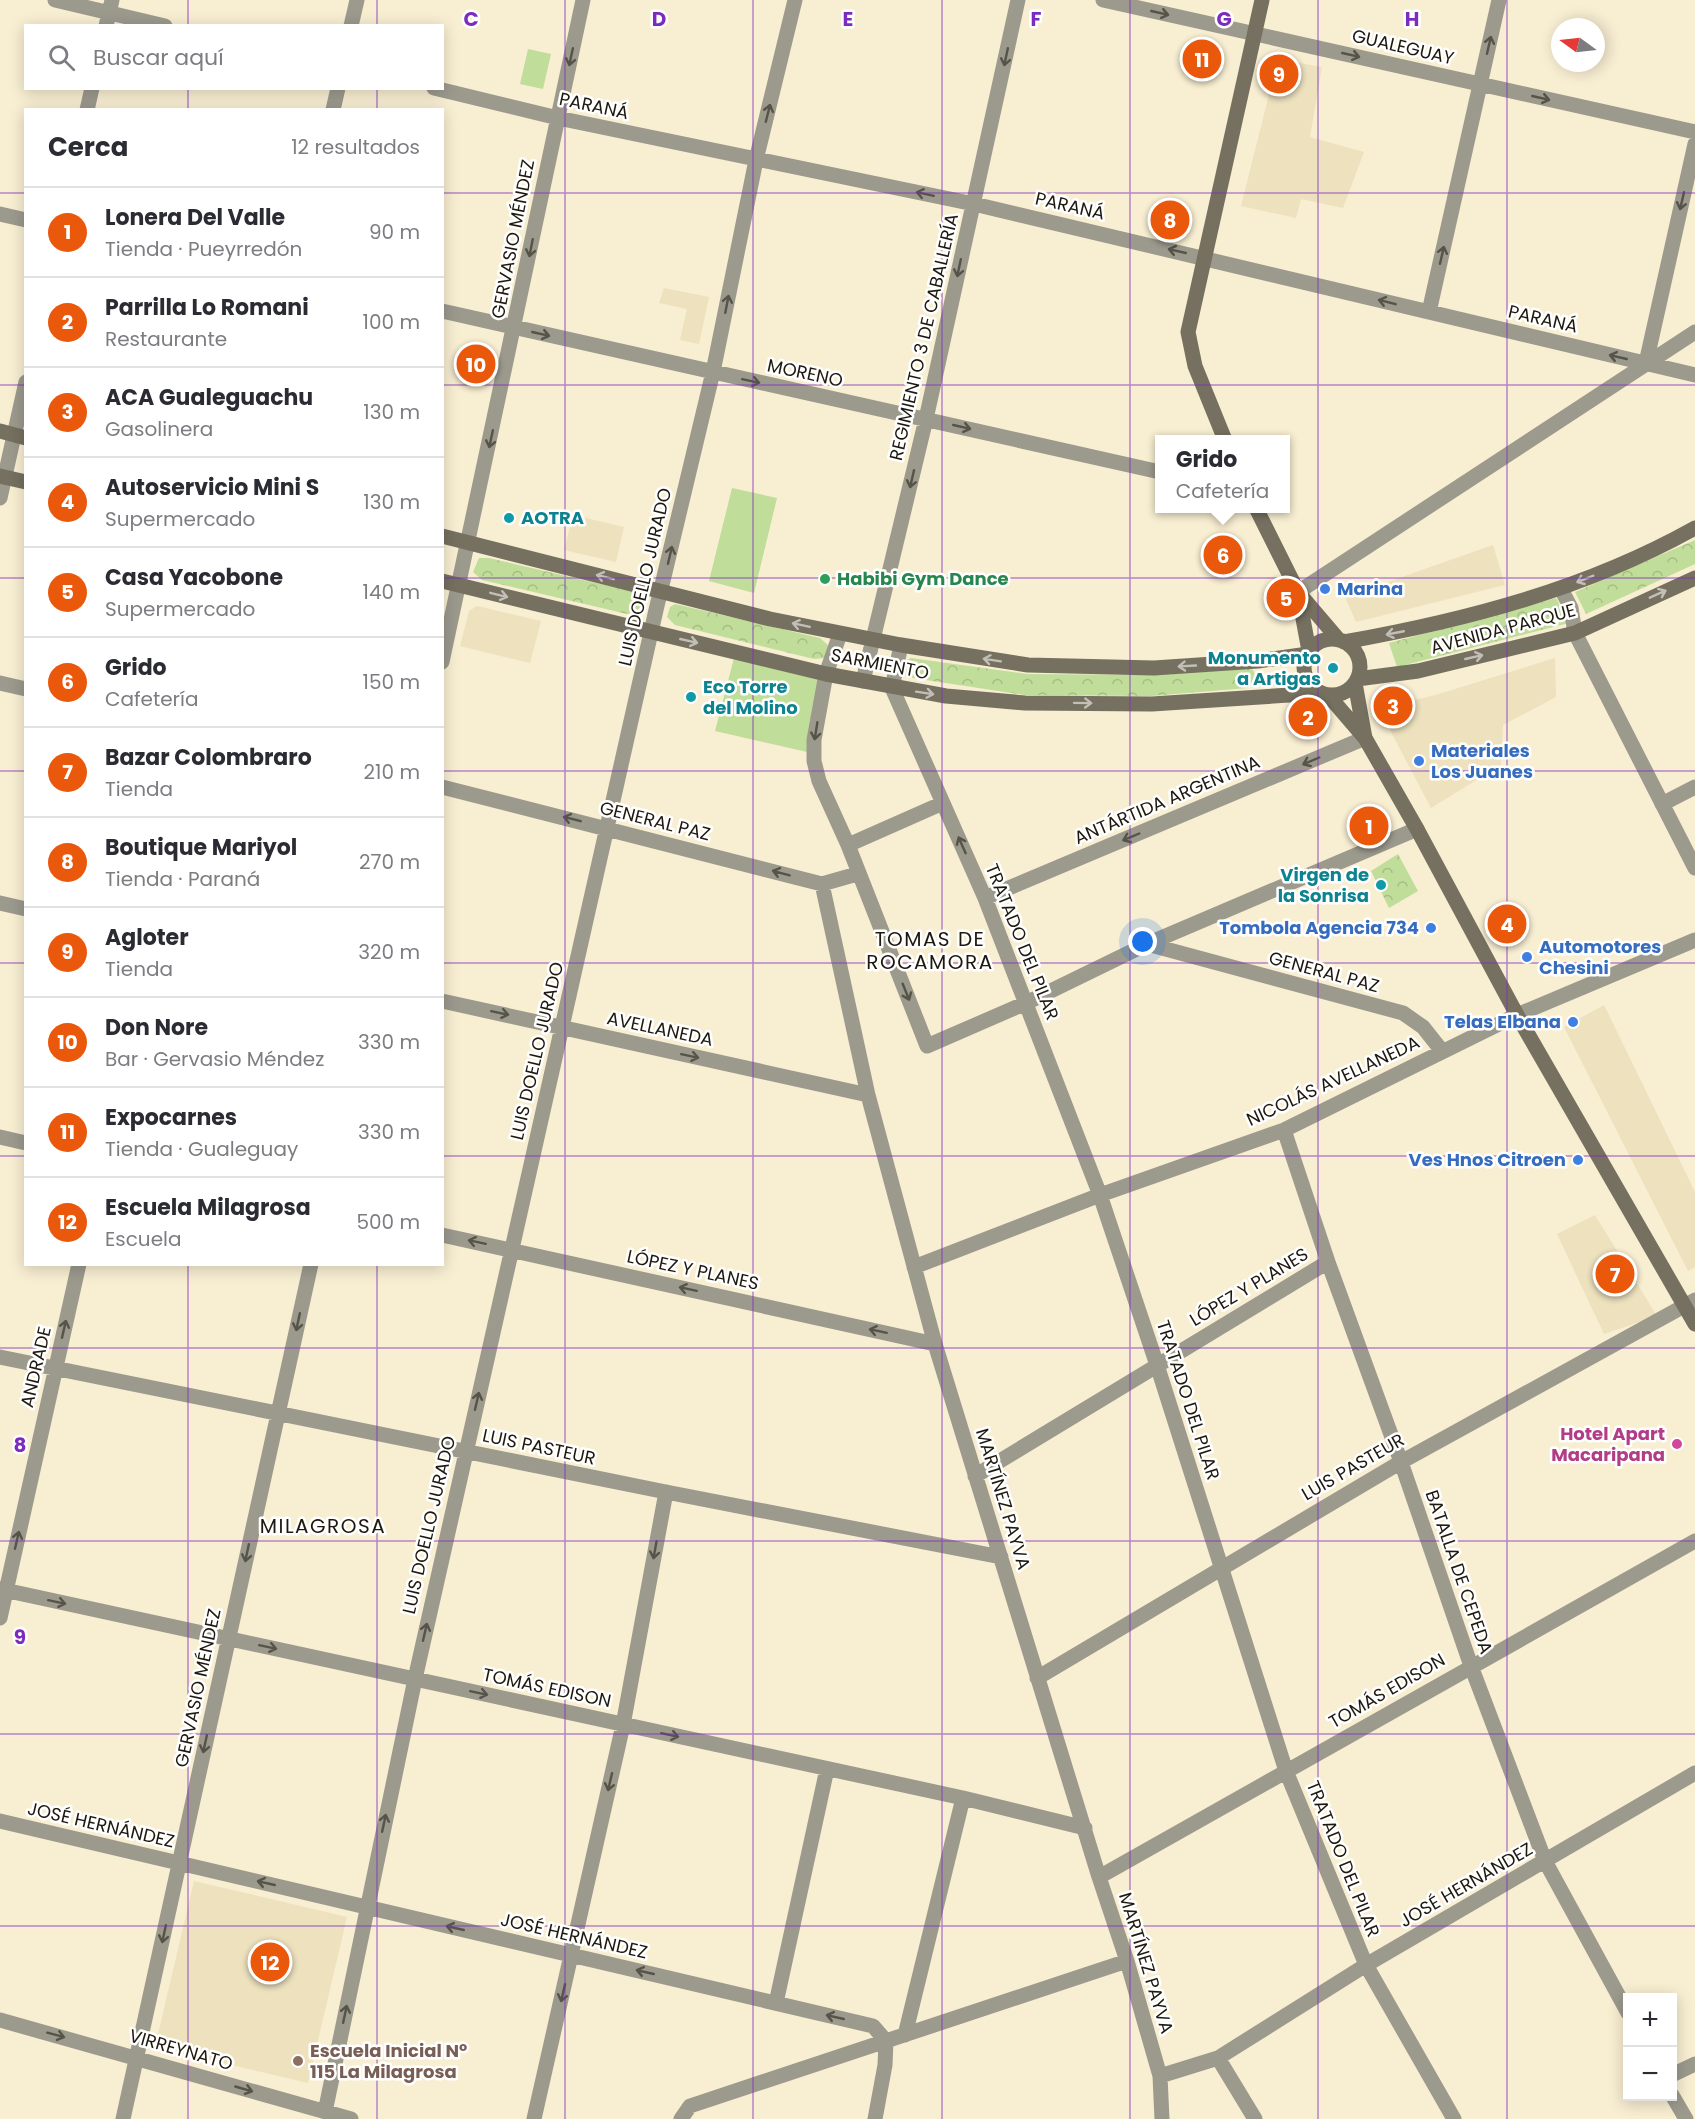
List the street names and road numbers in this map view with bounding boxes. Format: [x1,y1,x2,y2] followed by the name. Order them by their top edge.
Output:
[1350,23,1457,71] street label: GUALEGUAY
[557,86,631,125] street label: PARANÁ
[485,157,540,321] street label: GERVASIO MÉNDEZ
[1033,185,1107,226] street label: PARANÁ
[883,211,964,463] street label: REGIMIENTO 3 DE CABALLERÍA
[1506,298,1580,339] street label: PARANÁ
[765,352,845,393] street label: MORENO
[612,485,677,668] street label: LUIS DOELLO JURADO
[1428,597,1578,660] street label: AVENIDA PARQUE
[829,642,931,685] street label: SARMIENTO
[1070,749,1263,850] street label: ANTÁRTIDA ARGENTINA
[597,795,713,846] street label: GENERAL PAZ
[980,860,1065,1024] street label: TRATADO DEL PILAR
[1266,945,1382,998] street label: GENERAL PAZ
[504,959,569,1142] street label: LUIS DOELLO JURADO
[605,1005,716,1052] street label: AVELLANEDA
[1242,1029,1423,1132] street label: NICOLÁS AVELLANEDA
[1185,1241,1313,1332] street label: LÓPEZ Y PLANES
[625,1243,761,1296] street label: LÓPEZ Y PLANES
[1151,1317,1226,1483] street label: TRATADO DEL PILAR
[14,1324,57,1410] street label: ANDRADE
[480,1422,598,1471] street label: LUIS PASTEUR
[970,1425,1037,1573] street label: MARTÍNEZ PAYVA
[1297,1427,1409,1506] street label: LUIS PASTEUR
[396,1433,461,1616] street label: LUIS DOELLO JURADO
[1420,1486,1499,1657] street label: BATALLA DE CEPEDA
[168,1606,227,1769] street label: GERVASIO MÉNDEZ
[1324,1647,1450,1734] street label: TOMÁS EDISON
[481,1662,614,1713] street label: TOMÁS EDISON
[1301,1777,1386,1941] street label: TRATADO DEL PILAR
[25,1795,177,1854] street label: JOSÉ HERNÁNDEZ
[1395,1836,1537,1933] street label: JOSÉ HERNÁNDEZ
[1113,1889,1180,2037] street label: MARTÍNEZ PAYVA
[498,1906,650,1965] street label: JOSÉ HERNÁNDEZ
[126,2023,236,2076] street label: VIRREYNATO

